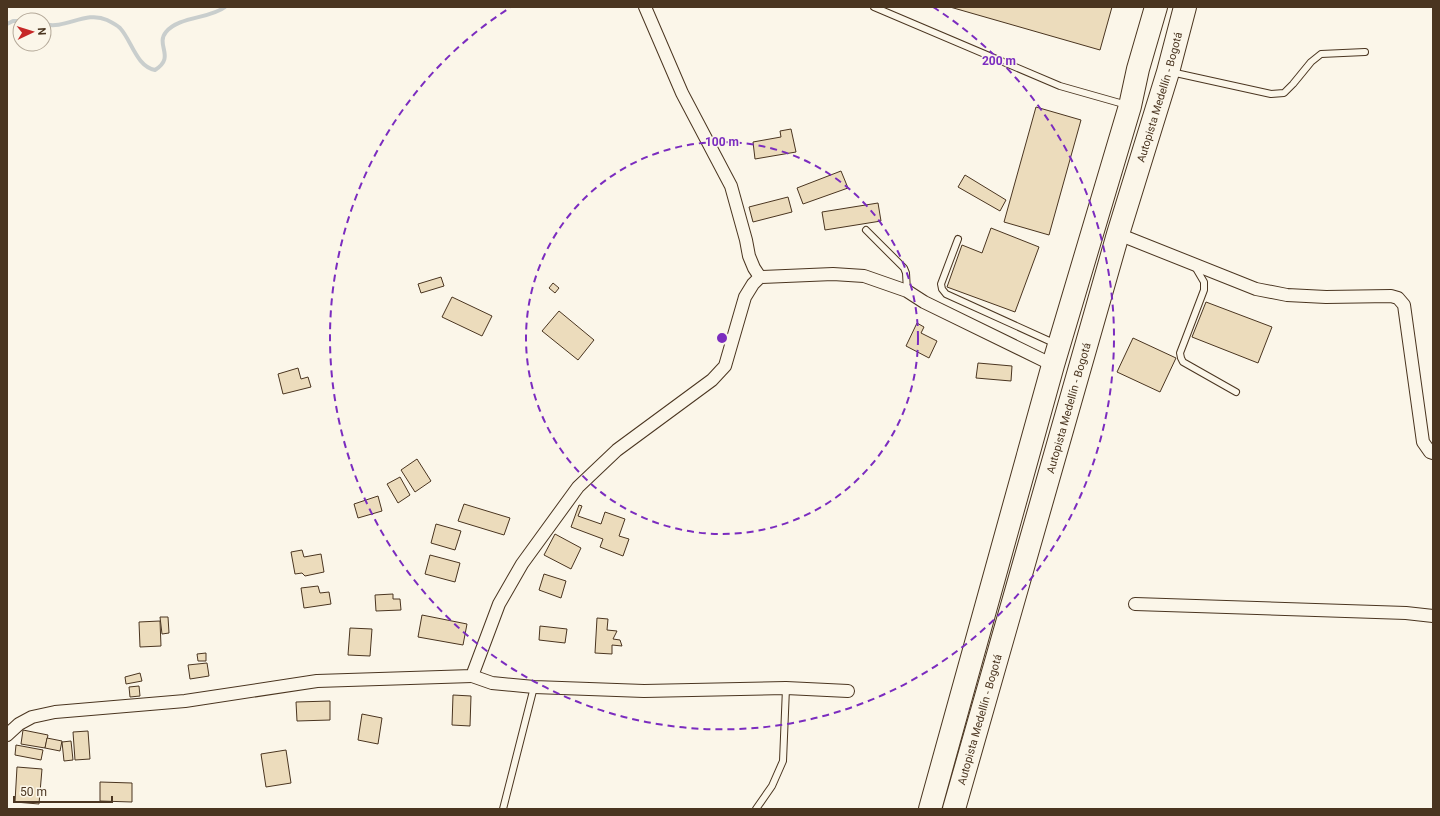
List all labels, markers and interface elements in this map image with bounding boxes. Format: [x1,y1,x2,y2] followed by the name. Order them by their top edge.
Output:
[12,12,52,52] north arrow
[35,27,48,36] text: N
[1135,31,1185,164] street label: Autopista Medellín - Bogotá
[982,54,1016,68] text: 200 m
[705,135,739,149] text: 100 m
[715,331,729,345] centre of rings
[1044,341,1094,475] street label: Autopista Medellín - Bogotá
[955,653,1005,787] street label: Autopista Medellín - Bogotá
[14,778,112,804] scale bar
[20,785,47,799] text: 50 m

